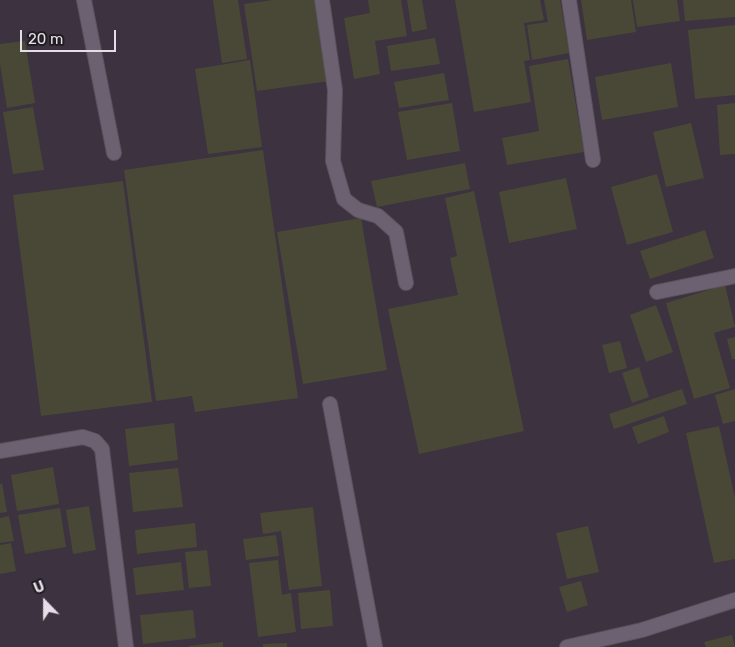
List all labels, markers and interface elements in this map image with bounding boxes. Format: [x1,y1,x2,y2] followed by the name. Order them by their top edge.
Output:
[22,20,119,52] scale bar
[28,30,63,48] text: 20 m
[20,577,70,627] north arrow
[31,578,47,597] text: U

